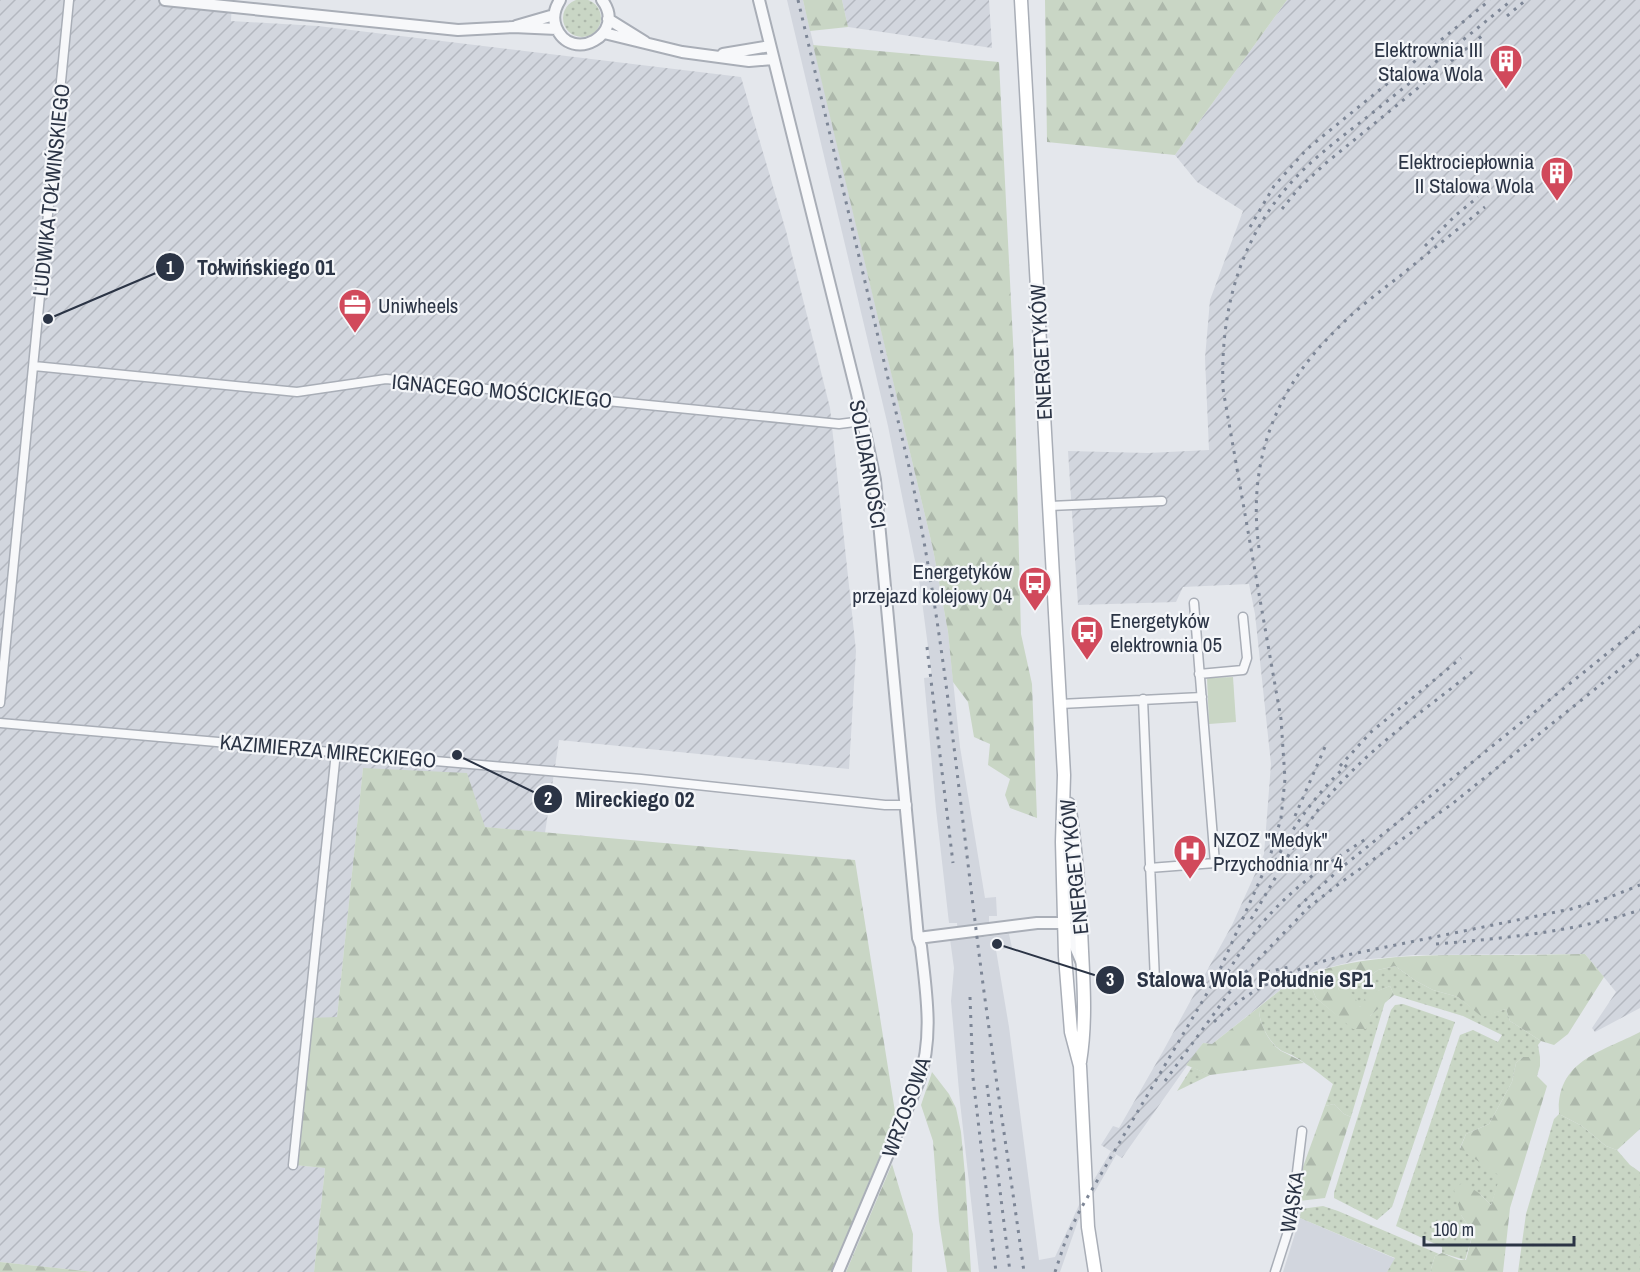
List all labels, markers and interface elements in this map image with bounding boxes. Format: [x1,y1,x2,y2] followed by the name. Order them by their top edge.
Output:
[1374,35,1483,88] place label: Elektrownia III Stalowa Wola
[1488,43,1524,90] building icon: Elektrownia III Stalowa Wola
[25,82,77,298] street label: LUDWIKA TOŁWIŃSKIEGO
[1398,147,1534,200] place label: Elektrociepłownia II Stalowa Wola
[1539,155,1575,202] building icon: Elektrociepłownia II Stalowa Wola
[155,247,347,287] callout: Tołwińskiego 01
[197,252,336,282] text: Tołwińskiego 01
[166,255,175,280] text: 1
[1023,283,1059,421] street label: ENERGETYKÓW
[337,287,373,334] office icon: Uniwheels
[378,291,458,320] place label: Uniwheels
[391,367,613,415] street label: IGNACEGO MOŚCICKIEGO
[842,397,894,531] street label: SOLIDARNOŚCI
[852,557,1013,610] place label: Energetyków przejazd kolejowy 04
[1017,565,1053,612] bus stop icon: Energetyków przejazd kolejowy 04
[1110,606,1222,659] place label: Energetyków elektrownia 05
[1069,614,1105,661] bus stop icon: Energetyków elektrownia 05
[219,727,437,775] street label: KAZIMIERZA MIRECKIEGO
[533,779,706,819] callout: Mireckiego 02
[575,784,695,814] text: Mireckiego 02
[544,786,552,811] text: 2
[1052,797,1096,936] street label: ENERGETYKÓW
[1213,825,1344,878] place label: NZOZ "Medyk" Przychodnia nr 4
[1172,833,1208,880] hospital icon: NZOZ "Medyk" Przychodnia nr 4
[1095,960,1385,1000] callout: Stalowa Wola Południe SP1
[1137,964,1374,994] text: Stalowa Wola Południe SP1
[1106,967,1114,992] text: 3
[874,1052,938,1161] street label: WRZOSOWA
[1273,1169,1311,1235] street label: WĄSKA
[1424,1209,1574,1247] scale bar
[1433,1217,1474,1242] text: 100 m

